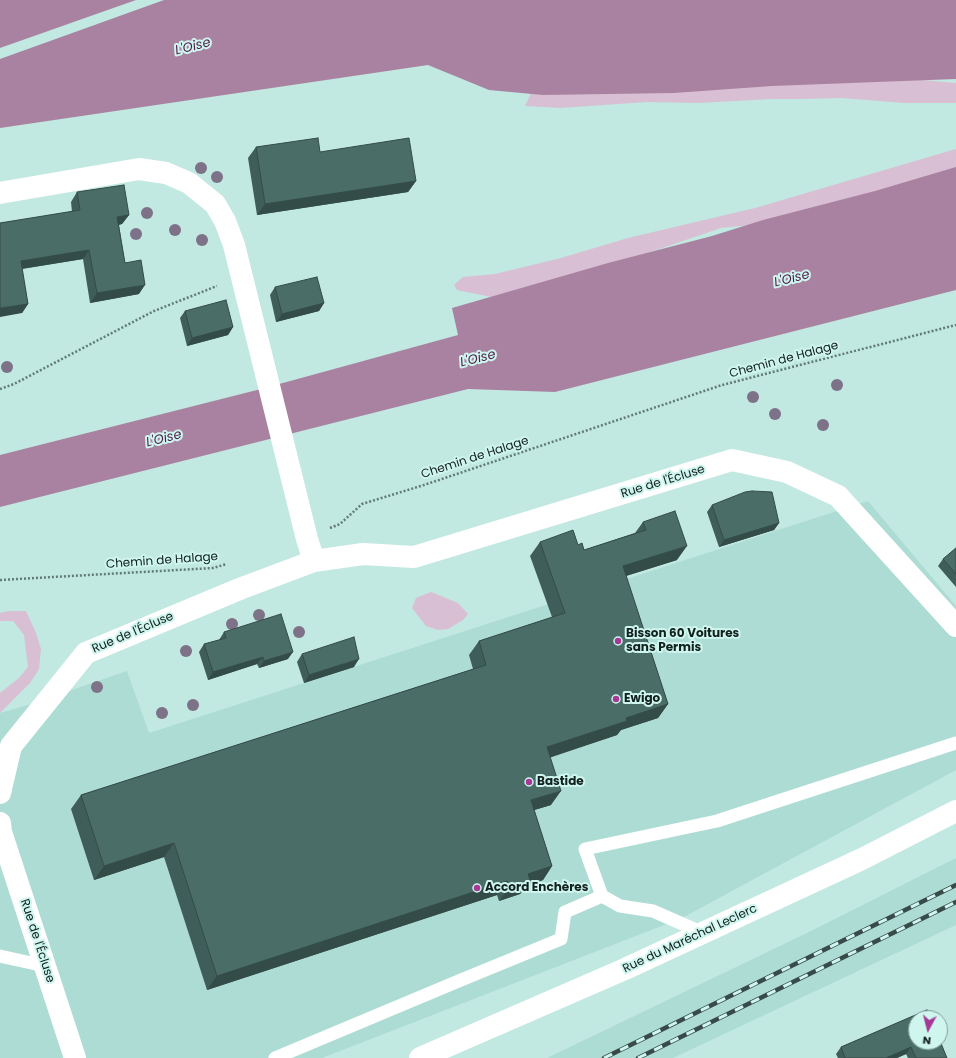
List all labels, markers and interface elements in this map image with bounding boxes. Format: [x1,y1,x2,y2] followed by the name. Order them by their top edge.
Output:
[174,35,212,59] water label: L'Oise
[773,267,811,291] water label: L'Oise
[728,339,840,381] street label: Chemin de Halage
[459,347,497,371] water label: L'Oise
[145,427,183,451] water label: L'Oise
[419,434,531,482] street label: Chemin de Halage
[619,462,707,502] street label: Rue de l'Écluse
[105,550,219,572] street label: Chemin de Halage
[90,609,176,657] street label: Rue de l'Écluse
[626,627,739,655] place label: Bisson 60 Voitures sans Permis
[613,636,623,646] marker: Bisson 60 Voitures sans Permis
[624,692,660,706] place label: Ewigo
[611,694,621,704] marker: Ewigo
[537,775,584,789] place label: Bastide
[524,777,534,787] marker: Bastide
[485,881,588,895] place label: Accord Enchères
[472,883,482,893] marker: Accord Enchères
[17,897,57,985] street label: Rue de l'Écluse
[621,902,759,976] street label: Rue du Maréchal Leclerc
[908,1010,948,1050] north arrow
[922,1032,932,1049] text: N

